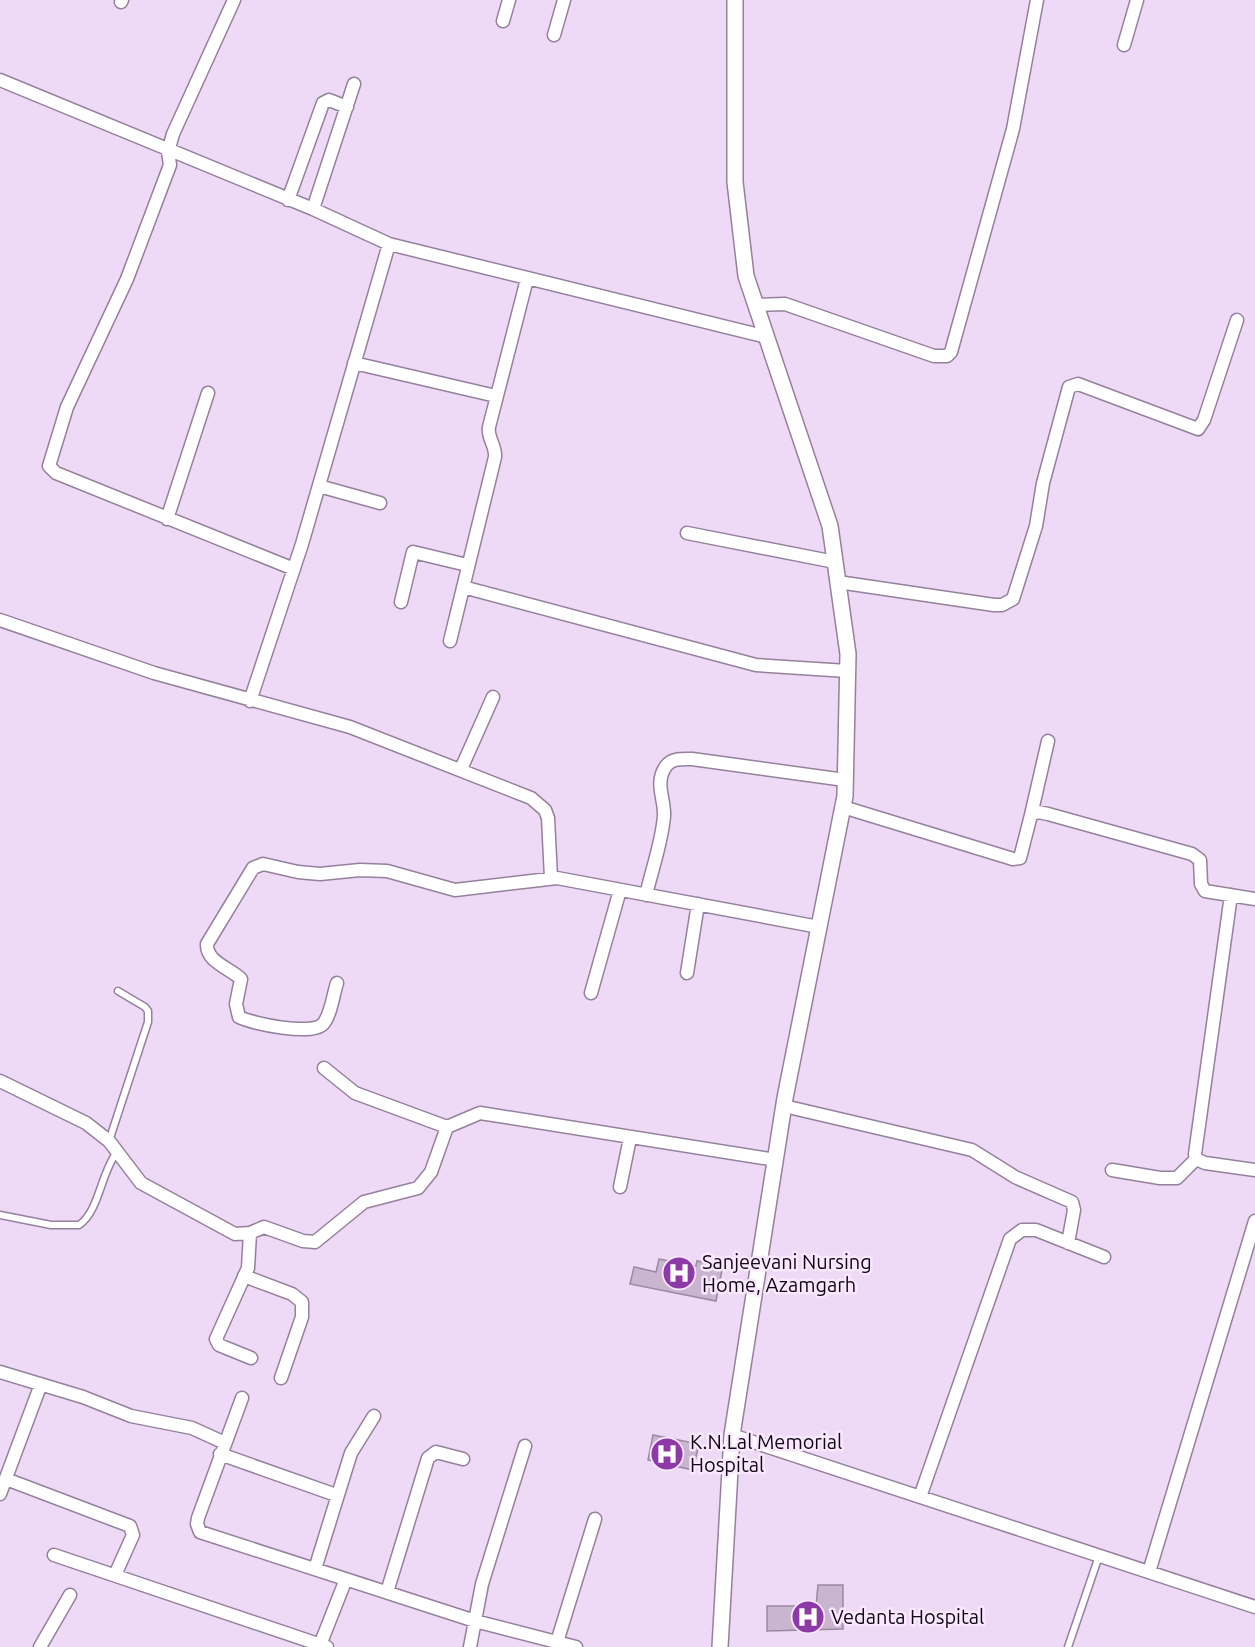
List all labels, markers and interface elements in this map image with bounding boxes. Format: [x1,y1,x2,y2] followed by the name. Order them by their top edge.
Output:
[702,1250,872,1296] place label: Sanjeevani Nursing Home, Azamgarh
[661,1255,697,1291] hospital icon: Sanjeevani Nursing Home, Azamgarh
[690,1430,842,1476] place label: K.N.Lal Memorial Hospital
[649,1436,685,1472] hospital icon: K.N.Lal Memorial Hospital
[790,1599,826,1635] hospital icon: Vedanta Hospital
[831,1605,984,1628] place label: Vedanta Hospital

